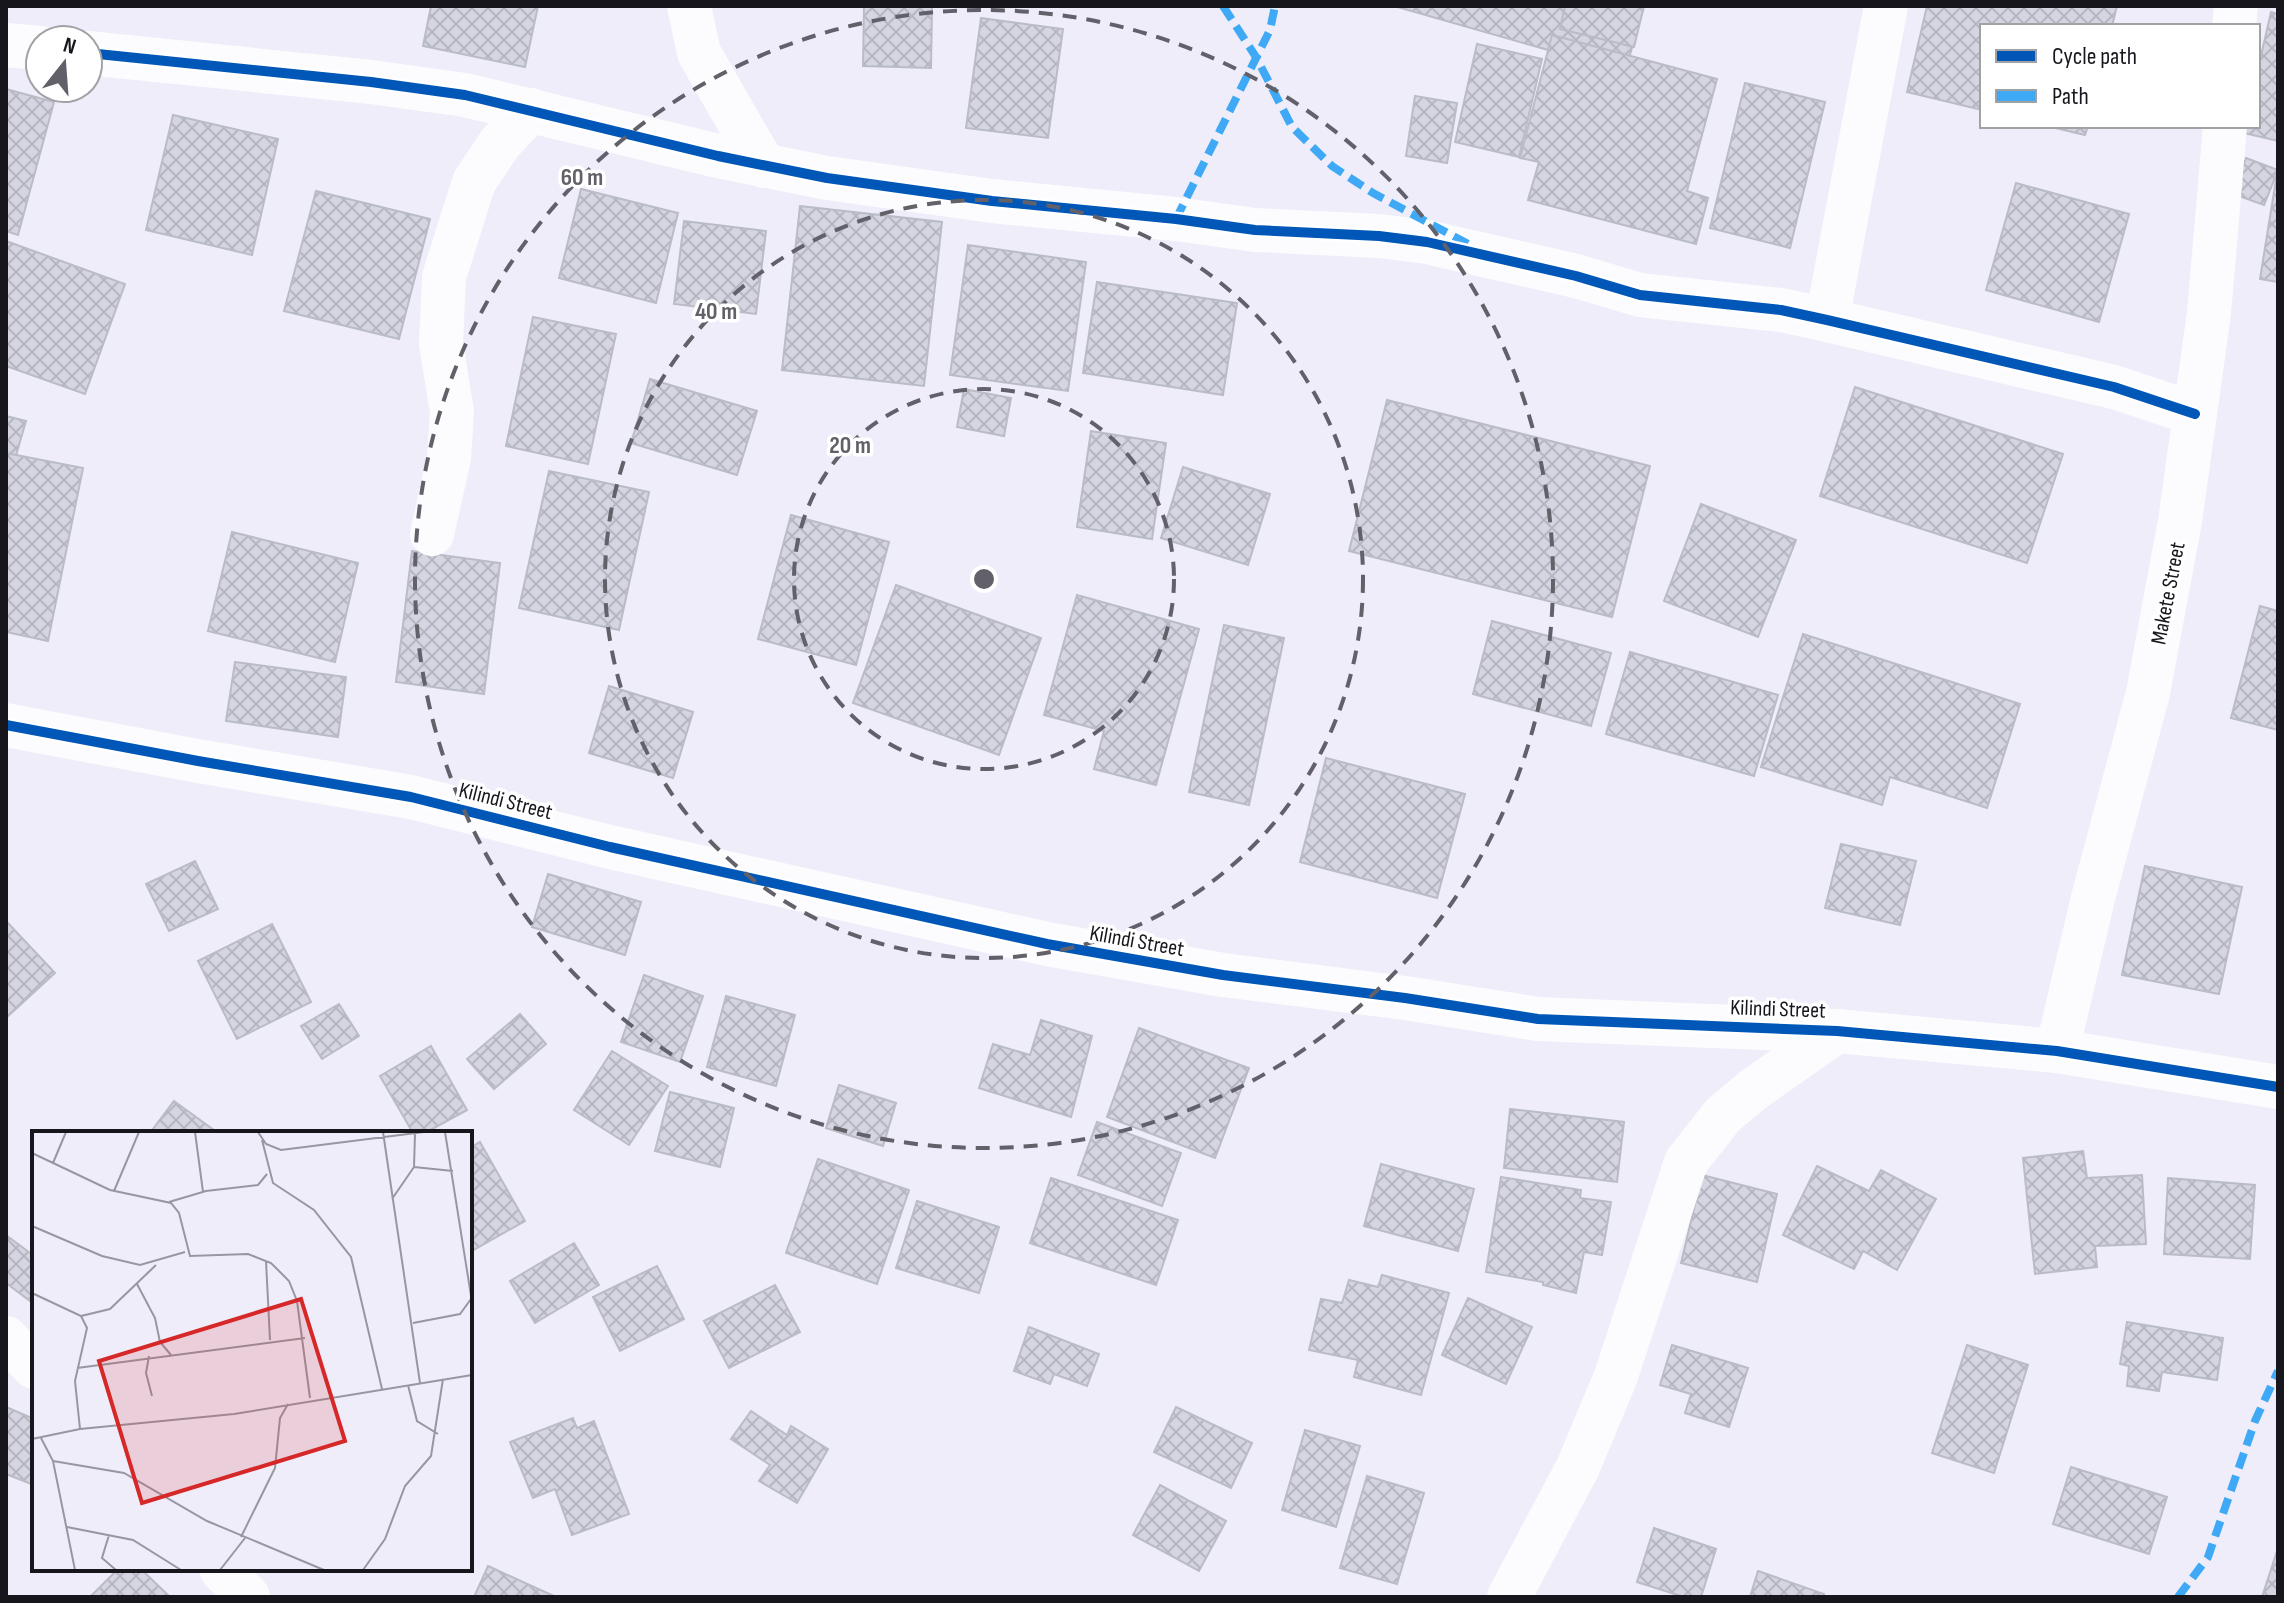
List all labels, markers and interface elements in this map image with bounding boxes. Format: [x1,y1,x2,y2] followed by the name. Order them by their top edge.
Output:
[24,24,104,104] north arrow
[1980,24,2260,128] legend
[60,32,79,61] text: N
[2052,42,2137,71] text: Cycle path
[2052,82,2089,111] text: Path
[561,163,603,192] text: 60 m
[695,297,737,326] text: 40 m
[829,431,871,460] text: 20 m
[2145,540,2192,647] street label: Makete Street
[970,565,998,593] centre of rings
[456,777,555,826] street label: Kilindi Street
[1087,920,1186,963] street label: Kilindi Street
[1730,994,1826,1025] street label: Kilindi Street
[32,1131,472,1571] inset map

